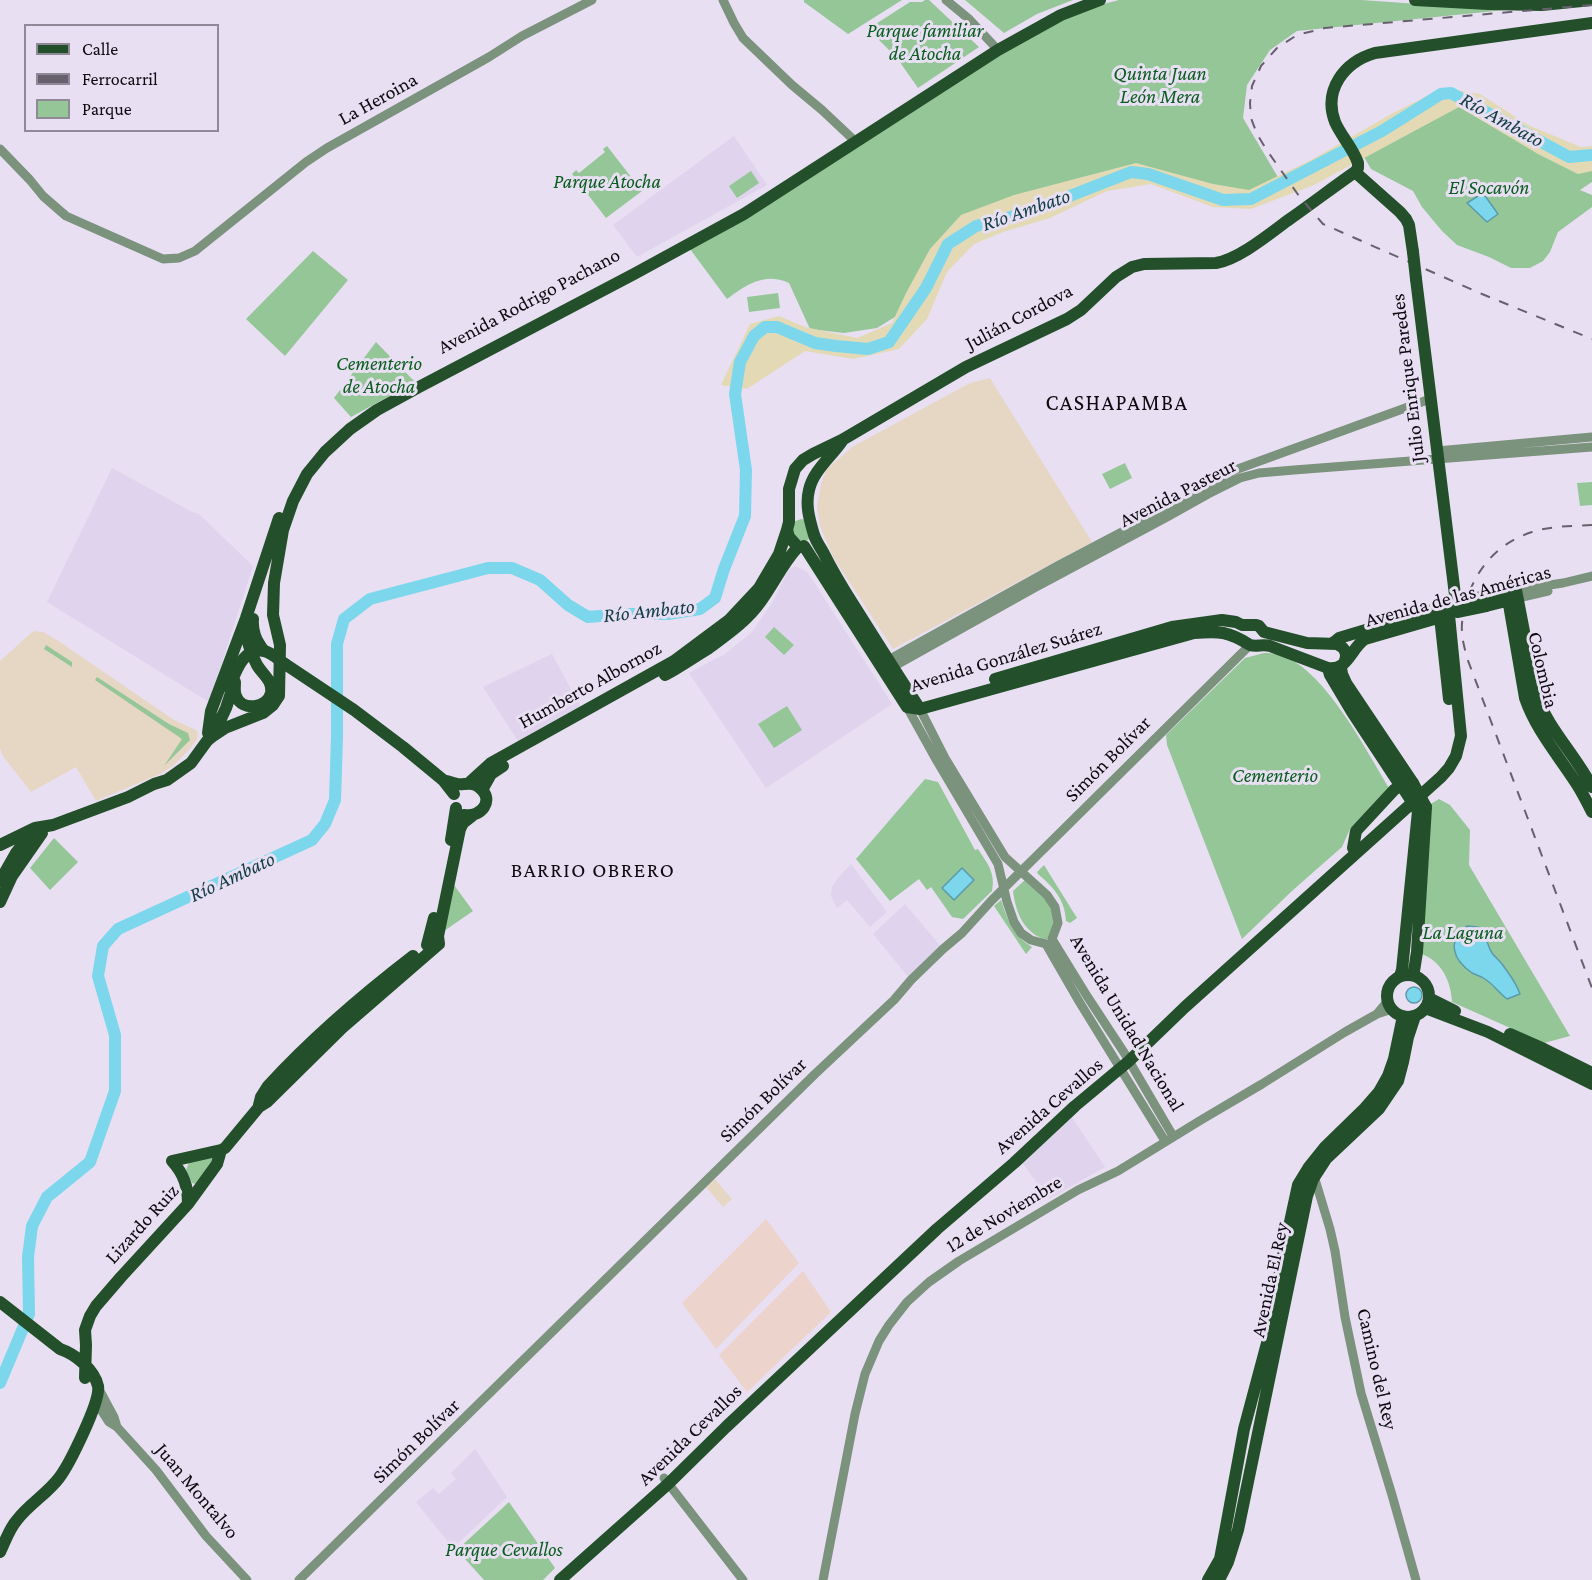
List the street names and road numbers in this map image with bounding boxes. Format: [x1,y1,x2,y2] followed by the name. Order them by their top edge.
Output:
[334,67,422,131] street label: La Heroina
[434,243,624,359] street label: Avenida Rodrigo Pachano
[961,279,1077,355] street label: Julián Cordova
[1386,292,1430,464] street label: Julio Enrique Paredes
[1115,453,1241,533] street label: Avenida Pasteur
[1362,560,1554,632] street label: Avenida de las Américas
[907,616,1105,698] street label: Avenida González Suárez
[1523,629,1563,711] street label: Colombia
[515,636,665,734] street label: Humberto Albornoz
[1060,711,1156,807] street label: Simón Bolívar
[1065,930,1189,1116] street label: Avenida Unidad Nacional
[714,1053,812,1147] street label: Simón Bolívar
[990,1053,1108,1159] street label: Avenida Cevallos
[942,1170,1066,1258] street label: 12 de Noviembre
[100,1179,184,1269] street label: Lizardo Ruiz
[1246,1220,1294,1340] street label: Avenida El Rey
[1351,1306,1403,1432] street label: Camino del Rey
[633,1379,747,1491] street label: Avenida Cevallos
[367,1394,465,1488] street label: Simón Bolívar
[150,1438,244,1544] street label: Juan Montalvo

